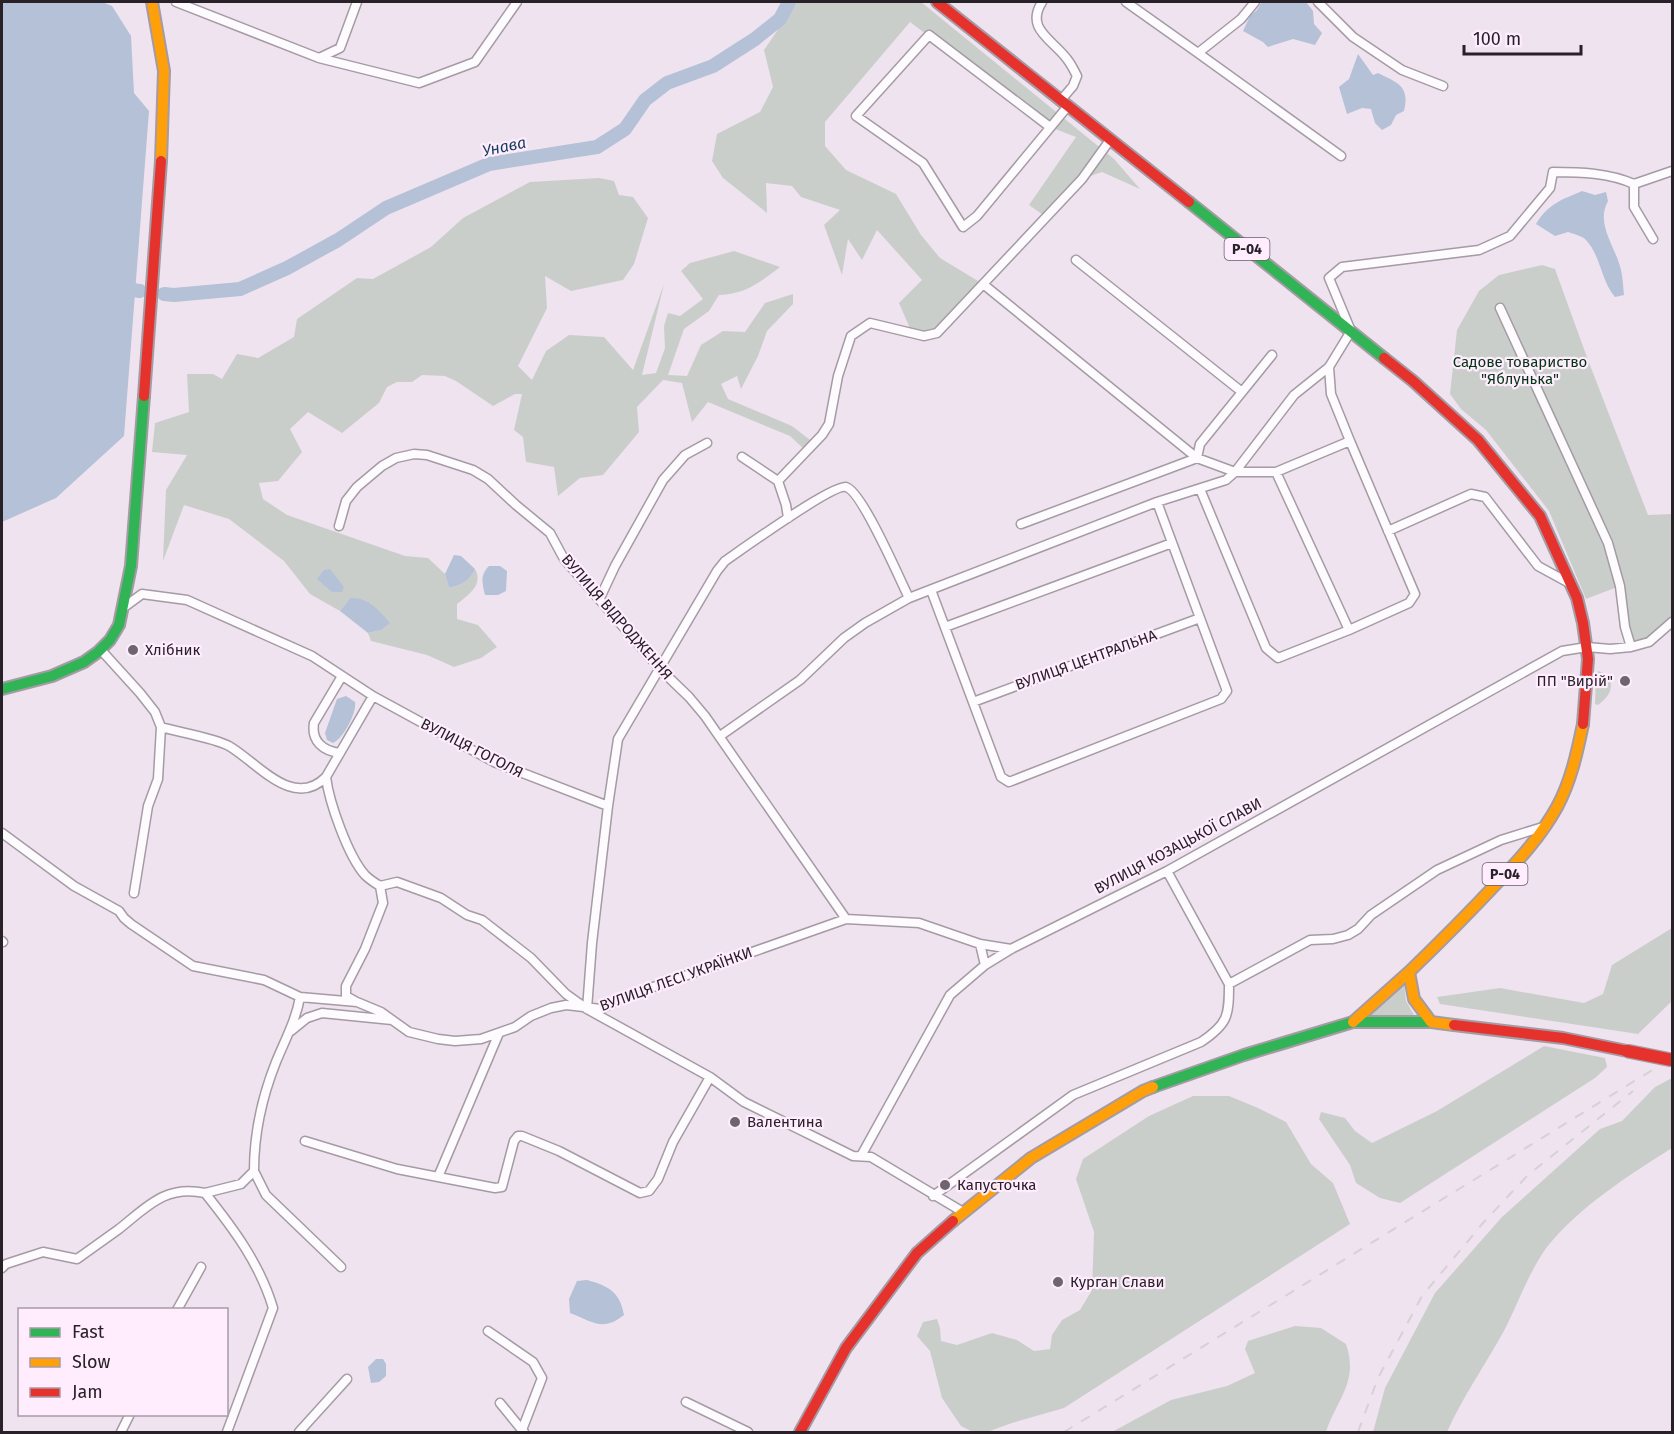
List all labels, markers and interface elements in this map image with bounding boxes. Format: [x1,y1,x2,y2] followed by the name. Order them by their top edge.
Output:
[1464,18,1581,56] scale bar
[1473,28,1521,50] text: 100 m
[481,133,528,160] water label: Унава
[1224,238,1270,260] road number: Р-04
[1453,353,1587,388] park label: Садове товариство "Яблунька"
[558,551,676,683] street label: ВУЛИЦЯ ВІДРОДЖЕННЯ
[1013,626,1160,694] street label: ВУЛИЦЯ ЦЕНТРАЛЬНА
[145,641,201,659] place label: Хлібник
[126,643,140,657] marker: Хлібник
[1537,672,1613,690] place label: ПП "Вирій"
[1618,674,1632,688] marker: ПП "Вирій"
[418,714,526,782] street label: ВУЛИЦЯ ГОГОЛЯ
[1091,794,1265,898] street label: ВУЛИЦЯ КОЗАЦЬКОЇ СЛАВИ
[1482,863,1528,885] road number: Р-04
[597,943,755,1015] street label: ВУЛИЦЯ ЛЕСІ УКРАЇНКИ
[747,1113,823,1131] place label: Валентина
[728,1115,742,1129] marker: Валентина
[957,1176,1036,1194] place label: Капусточка
[938,1178,952,1192] marker: Капусточка
[1070,1273,1165,1291] place label: Курган Слави
[1051,1275,1065,1289] marker: Курган Слави
[18,1308,228,1416] legend
[72,1321,105,1343] text: Fast
[72,1351,111,1373] text: Slow
[72,1381,103,1403] text: Jam

